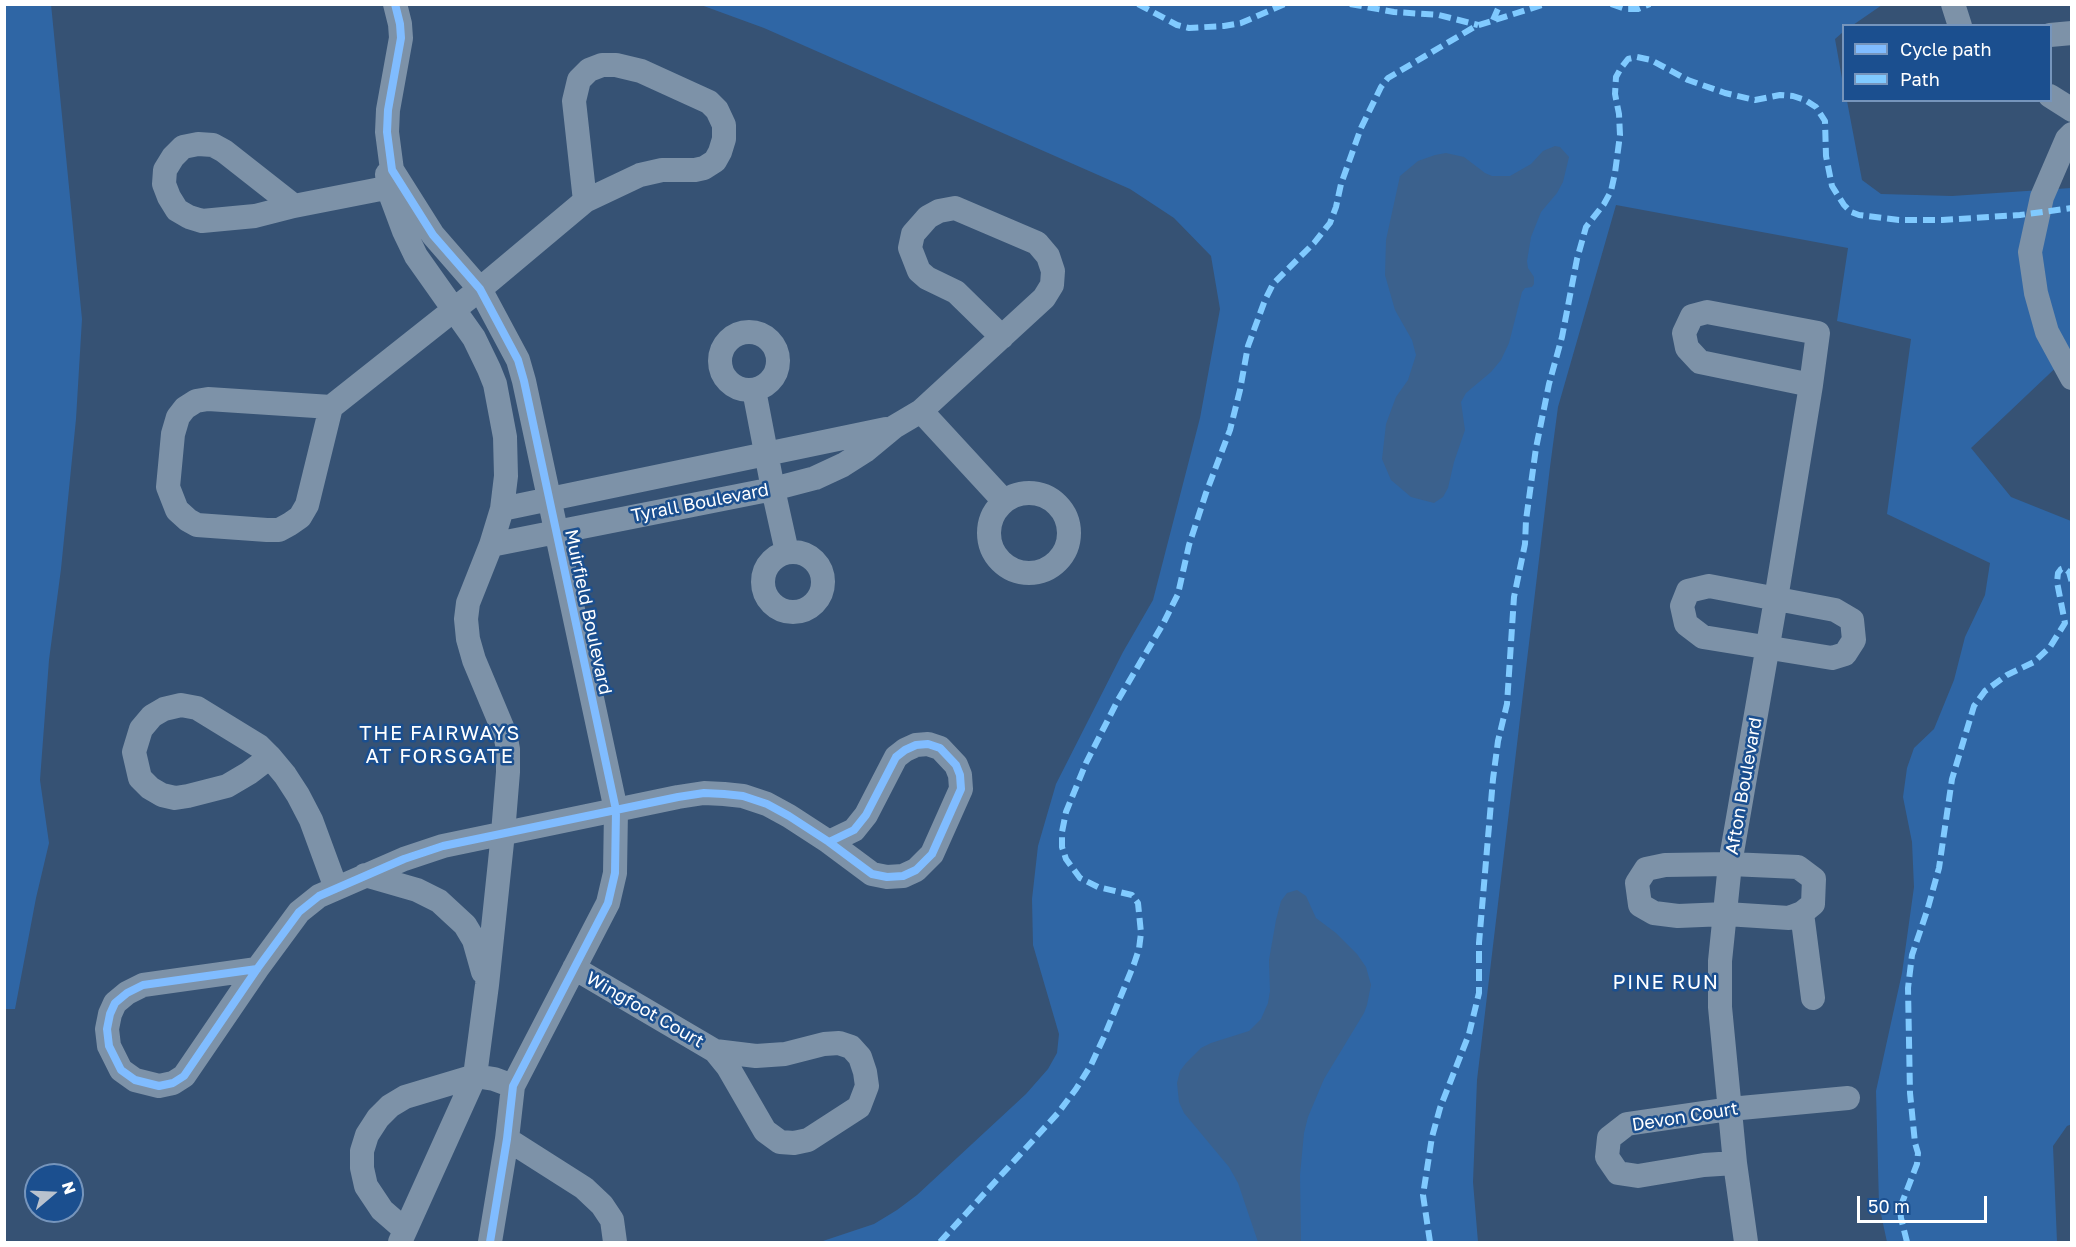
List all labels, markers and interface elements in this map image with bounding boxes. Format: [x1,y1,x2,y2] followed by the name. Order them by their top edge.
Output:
[1842,24,2052,102] legend
[1900,38,1992,60] text: Cycle path
[1900,68,1940,90] text: Path
[629,479,771,527] street label: Tyrall Boulevard
[560,527,616,697] street label: Muirfield Boulevard
[1721,716,1767,856] street label: Afton Boulevard
[359,722,521,769] district label: THE FAIRWAYS AT FORSGATE
[582,968,708,1052] street label: Wingfoot Court
[1613,971,1719,995] district label: PINE RUN
[1630,1098,1740,1136] street label: Devon Court
[24,1163,84,1223] north arrow
[58,1179,81,1197] text: N
[1860,1184,1990,1222] scale bar
[1868,1195,1910,1217] text: 50 m

